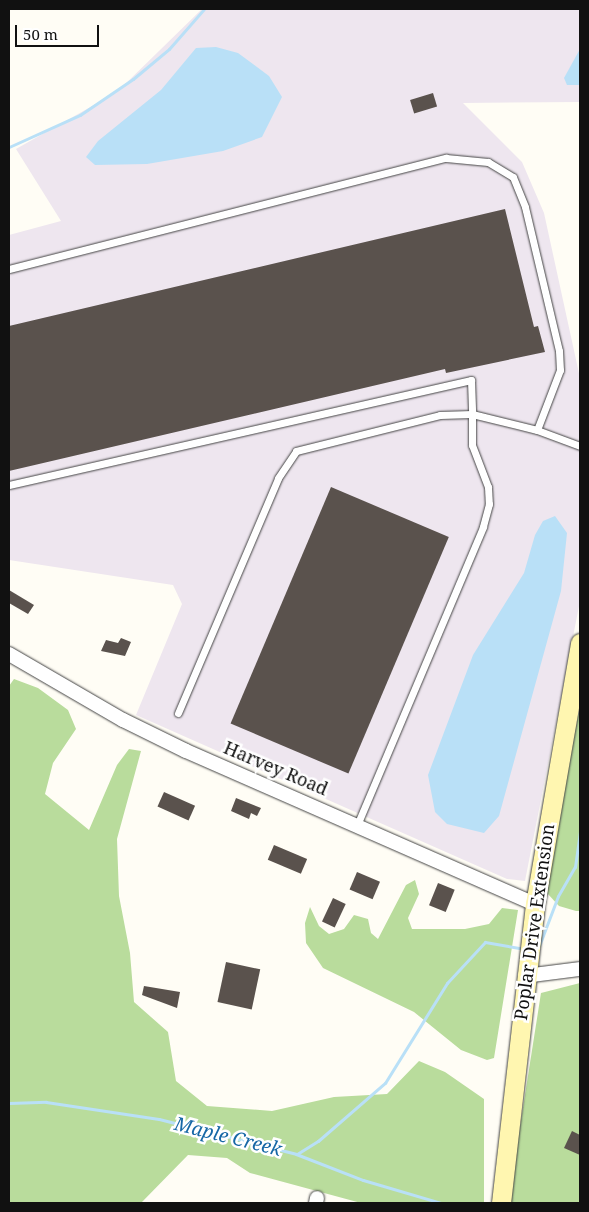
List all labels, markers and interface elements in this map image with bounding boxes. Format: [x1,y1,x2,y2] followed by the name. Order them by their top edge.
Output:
[18,15,101,47] scale bar
[23,24,58,44] text: 50 m
[221,736,331,800] street label: Harvey Road
[510,822,558,1022] street label: Poplar Drive Extension
[172,1113,284,1161] water label: Maple Creek

